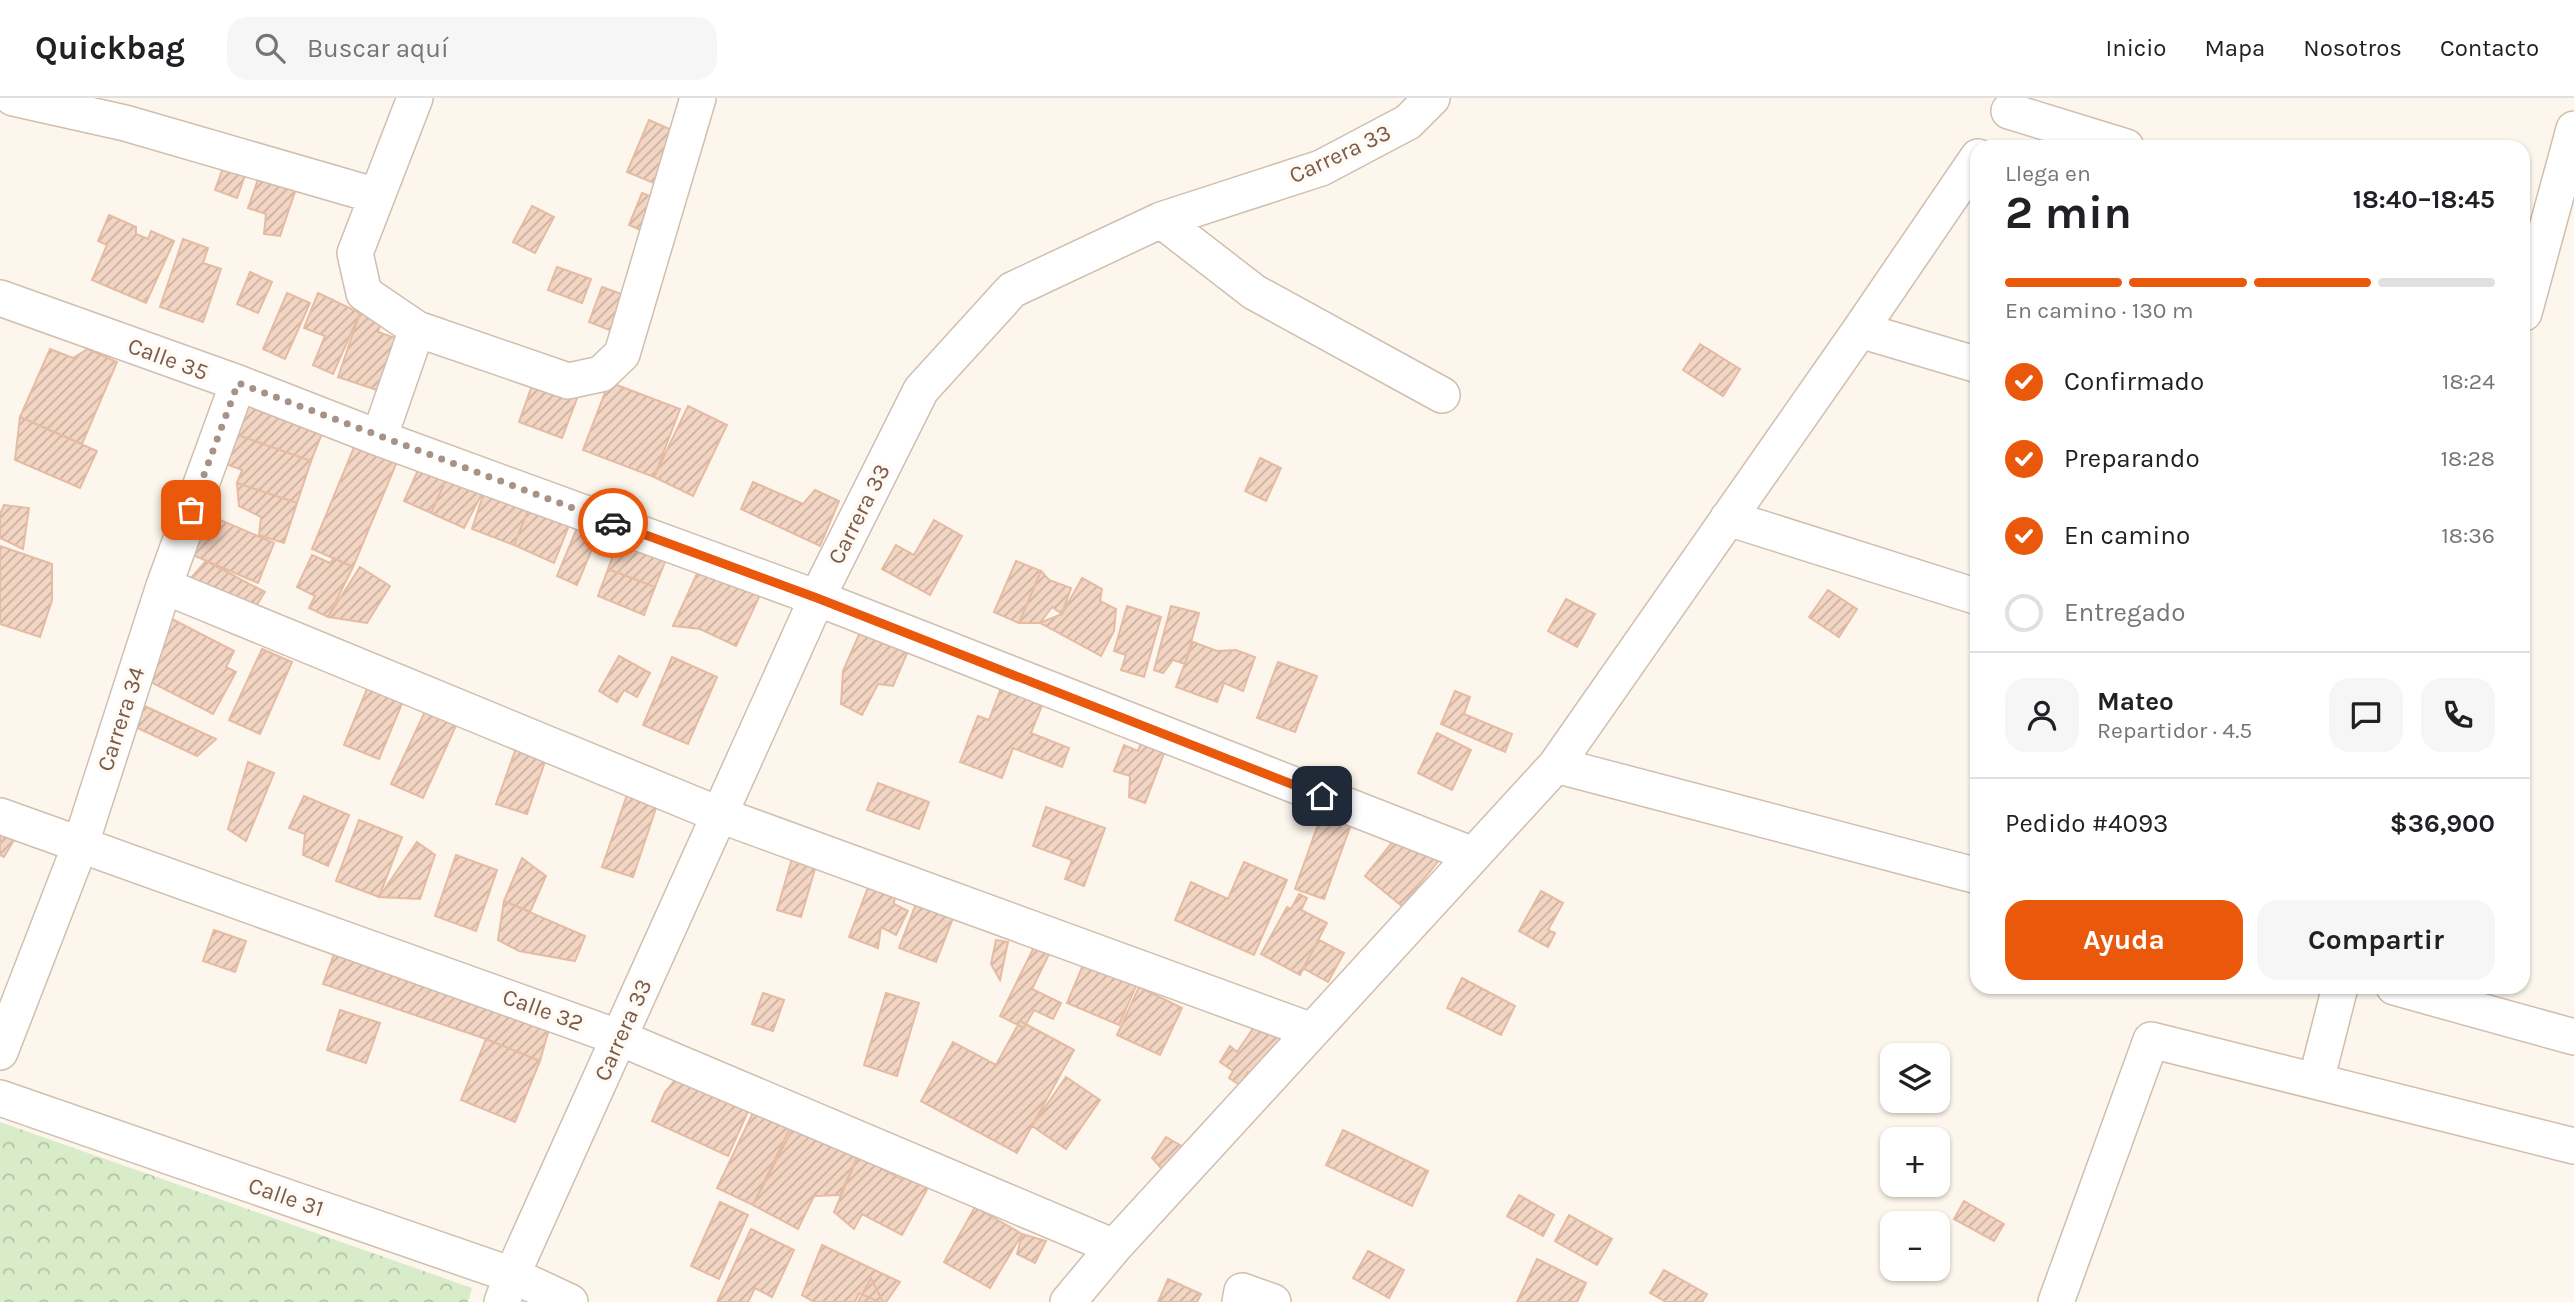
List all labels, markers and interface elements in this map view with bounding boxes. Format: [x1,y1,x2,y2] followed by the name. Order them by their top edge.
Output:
[227,17,717,80] search box
[35,29,185,67] text: Quickbag
[251,29,289,67] icon: search
[307,33,449,64] text: Buscar aquí
[2105,34,2166,62] text: Inicio
[2204,34,2265,62] text: Mapa
[2303,34,2402,62] text: Nosotros
[2440,34,2539,62] text: Contacto
[1285,119,1395,189] street label: Carrera 33
[2005,160,2091,187] text: Llega en
[2353,184,2495,215] text: 18:40–18:45
[2005,186,2132,240] text: 2 min
[2005,297,2193,324] text: En camino · 130 m
[124,332,212,386] street label: Calle 35
[2005,363,2043,401] icon: check
[2064,366,2204,397] text: Confirmado
[2442,368,2495,395] text: 18:24
[2005,440,2043,478] icon: check
[2064,443,2200,474] text: Preparando
[2441,445,2495,472] text: 18:28
[822,459,896,569] street label: Carrera 33
[161,480,221,540] pin
[578,488,648,558] courier
[172,491,210,529] icon: bag
[594,504,632,542] icon: car
[2005,517,2043,555] icon: check
[2064,520,2190,551] text: En camino
[2441,522,2495,549] text: 18:36
[2064,597,2185,628] text: Entregado
[91,663,151,775] street label: Carrera 34
[2005,678,2079,752] button: person
[2329,678,2403,752] button: chat
[2421,678,2495,752] button: phone
[2097,686,2174,717] text: Mateo
[2097,717,2252,744] text: Repartidor · 4.5
[1292,766,1352,826] pin
[1303,777,1341,815] icon: home
[2005,808,2168,839] text: Pedido #4093
[2390,808,2495,839] text: $36,900
[2005,900,2243,980] button: Ayuda
[2257,900,2495,980] button: Compartir
[589,975,657,1085] street label: Carrera 33
[499,983,587,1037] street label: Calle 32
[1880,1043,1950,1281] map controls
[1880,1043,1950,1113] button: layers
[1880,1127,1950,1197] button: +
[245,1172,327,1222] street label: Calle 31
[1880,1211,1950,1281] button: −

